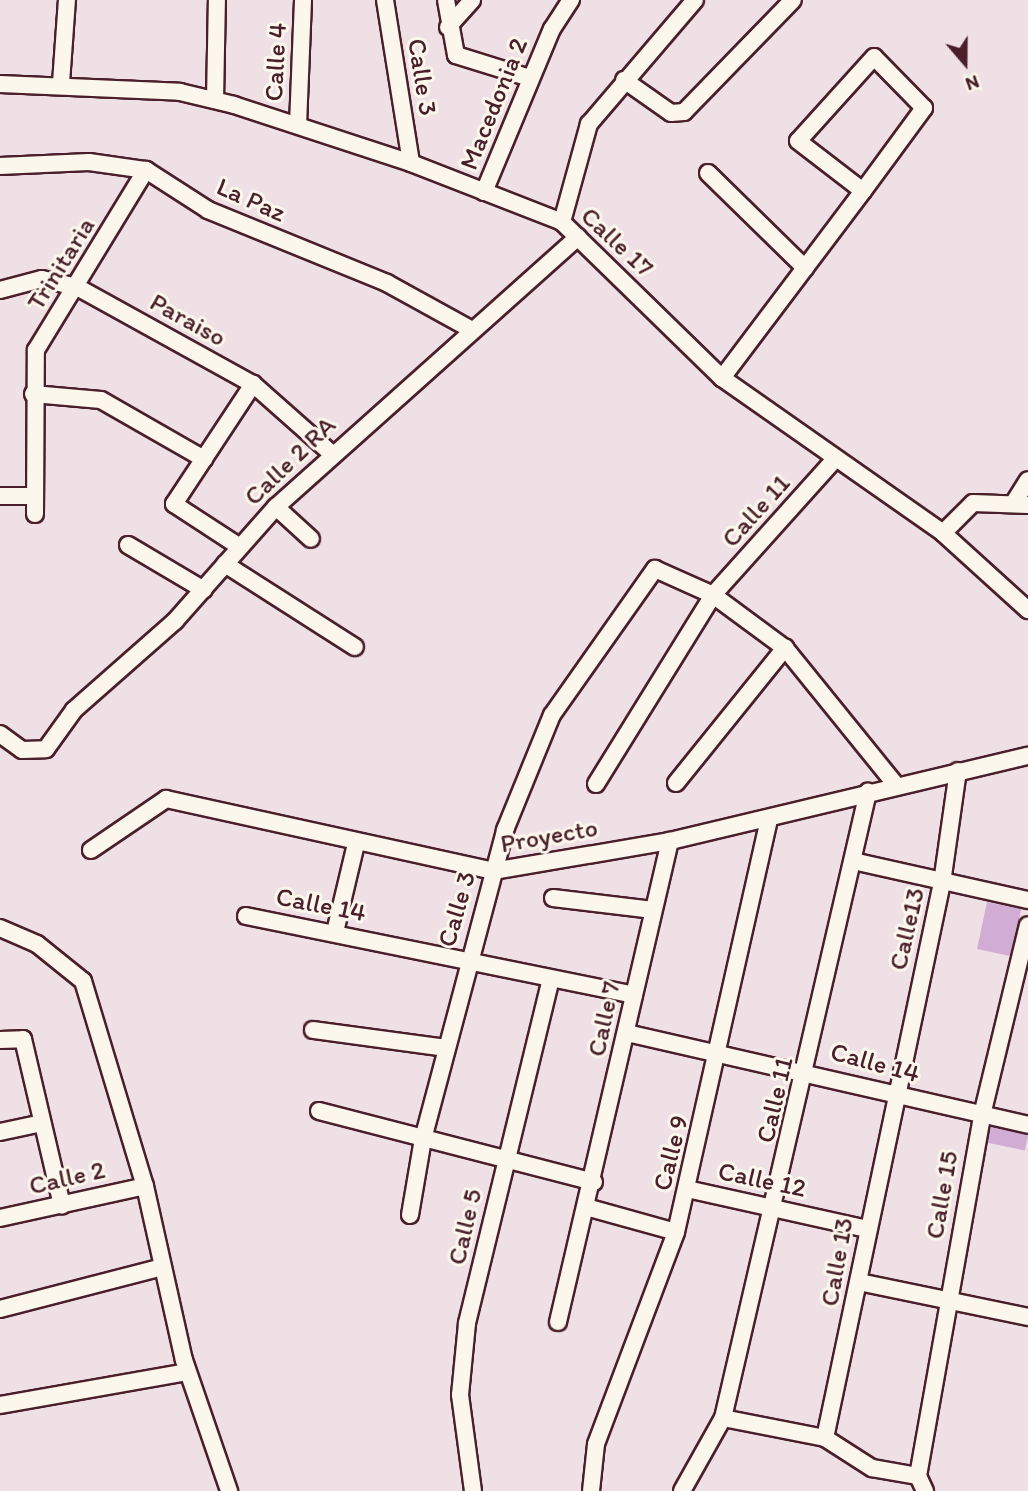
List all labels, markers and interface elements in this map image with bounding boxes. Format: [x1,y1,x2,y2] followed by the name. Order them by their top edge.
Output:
[258,22,294,102] street label: Calle 4
[930,28,1000,98] north arrow
[453,34,535,174] street label: Macedonia 2
[401,36,443,118] street label: Calle 3
[962,70,982,96] text: N
[212,171,290,229] street label: La Paz
[574,201,660,283] street label: Calle 17
[20,212,102,316] street label: Trinitaria
[145,286,231,354] street label: Paraiso
[238,410,342,512] street label: Calle 2 RA
[715,468,797,554] street label: Calle 11
[498,812,600,860] street label: Proyecto
[431,868,483,950] street label: Calle 3
[273,881,369,929] street label: Calle 14
[882,885,932,973] street label: Calle13
[581,979,627,1059] street label: Calle 7
[827,1036,923,1090] street label: Calle 14
[750,1054,800,1146] street label: Calle 11
[647,1112,695,1194] street label: Calle 9
[919,1149,965,1241] street label: Calle 15
[26,1154,108,1202] street label: Calle 2
[715,1155,809,1205] street label: Calle 12
[441,1186,489,1268] street label: Calle 5
[814,1215,860,1309] street label: Calle 13

